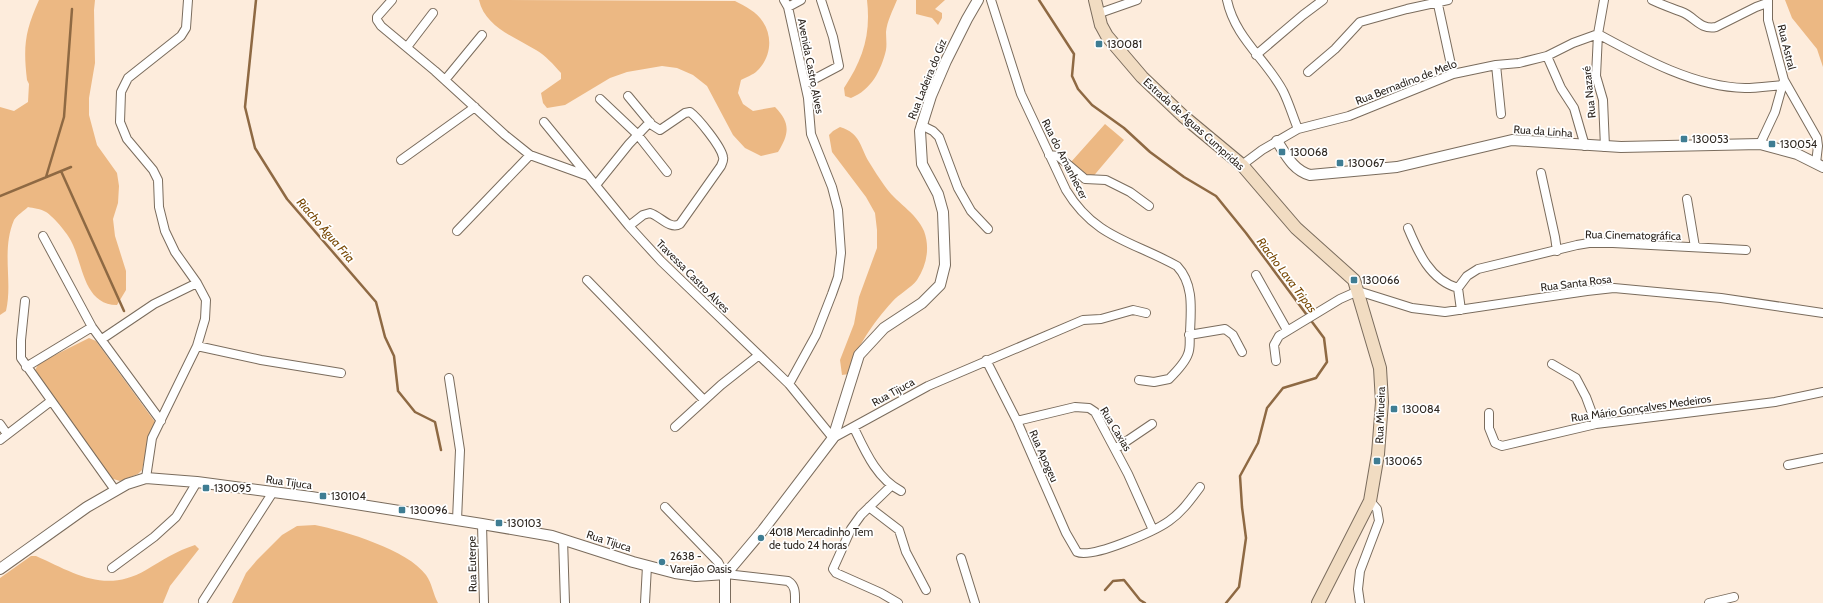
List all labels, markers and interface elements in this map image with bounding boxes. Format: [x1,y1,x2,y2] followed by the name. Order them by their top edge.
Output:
[795,17,827,115] street label: Avenida Castro Alves
[1775,23,1799,72] street label: Rua Astral
[904,37,950,121] street label: Rua Ladeira do Giz
[1107,37,1142,51] place label: 130081
[1094,39,1104,49] marker: 130081
[1353,56,1459,108] street label: Rua Bernadino de Melo
[1579,65,1599,119] street label: Rua Nazaré
[1141,75,1248,173] street label: Estrada de Águas Cumpridas
[1039,117,1091,202] street label: Rua do Amanhecer
[1513,122,1574,140] street label: Rua da Linha
[1692,132,1729,146] place label: 130053
[1679,134,1689,144] marker: 130053
[1780,137,1818,151] place label: 130054
[1767,139,1777,149] marker: 130054
[1290,145,1328,159] place label: 130068
[1277,147,1287,157] marker: 130068
[1348,156,1385,170] place label: 130067
[1335,158,1345,168] marker: 130067
[294,195,358,265] water label: Riacho Água Fria
[1585,227,1682,243] street label: Rua Cinematográfica
[1254,234,1320,316] water label: Riacho Lava Tripas
[653,236,733,316] street label: Travessa Castro Alves
[1540,272,1613,294] street label: Rua Santa Rosa
[1362,273,1399,287] place label: 130066
[1349,275,1359,285] marker: 130066
[869,374,917,409] street label: Rua Tijuca
[1372,386,1388,444] street label: Rua Mirueira
[1570,391,1712,425] street label: Rua Mário Gonçalves Medeiros
[1402,402,1441,416] place label: 130084
[1097,404,1135,454] street label: Rua Caxias
[1389,404,1399,414] marker: 130084
[1026,428,1062,485] street label: Rua Apogeu
[1385,454,1422,468] place label: 130065
[1372,456,1382,466] marker: 130065
[265,472,314,492] street label: Rua Tijuca
[214,481,251,495] place label: 130095
[201,483,211,493] marker: 130095
[331,489,366,503] place label: 130104
[318,491,328,501] marker: 130104
[410,503,447,517] place label: 130096
[397,505,407,515] marker: 130096
[507,516,541,530] place label: 130103
[494,518,504,528] marker: 130103
[769,525,874,552] place label: 4018 Mercadinho Tem de tudo 24 horas
[585,527,634,555] street label: Rua Tijuca
[756,533,766,543] marker: 4018 Mercadinho Tem de tudo 24 horas
[465,535,479,592] street label: Rua Euterpe
[670,549,732,576] place label: 2638 - Varejão Oasis
[657,557,667,567] marker: 2638 - Varejão Oasis

